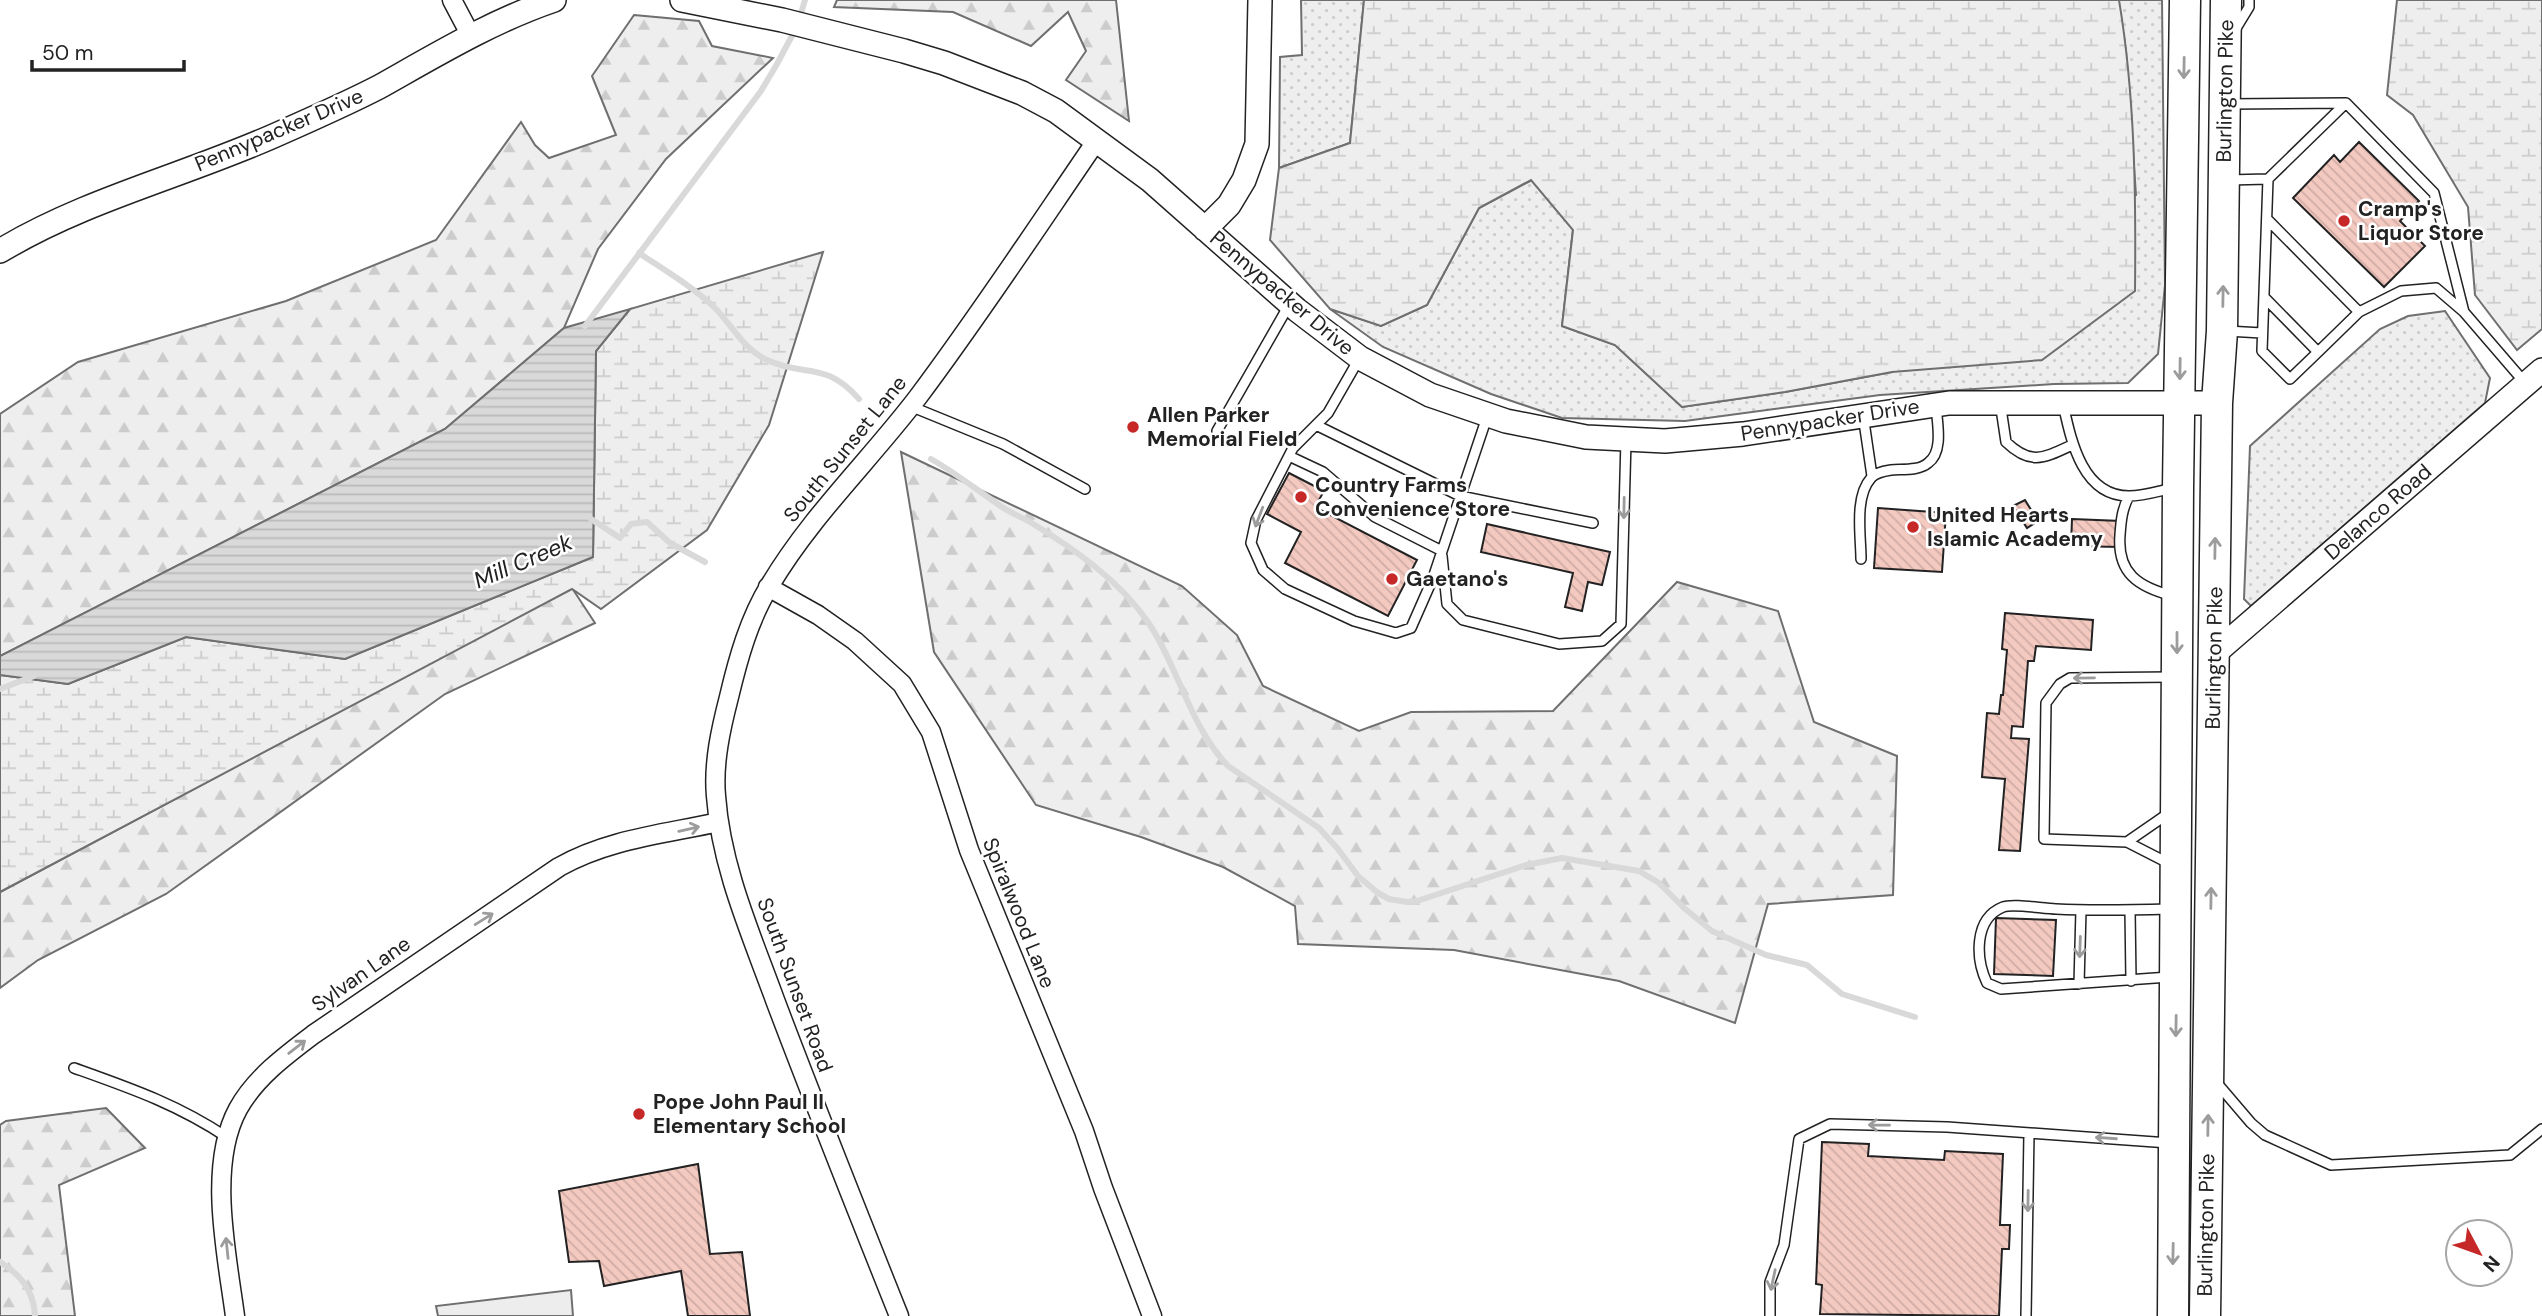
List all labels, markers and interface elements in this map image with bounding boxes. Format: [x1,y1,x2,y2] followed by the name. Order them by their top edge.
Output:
[2210,19,2240,163] street label: Burlington Pike
[32,28,184,72] scale bar
[42,39,93,67] text: 50 m
[2178,56,2191,79] one-way arrow
[191,82,368,178] street label: Pennypacker Drive
[2358,195,2484,247] place label: Cramp's Liquor Store
[2336,213,2352,229] marker: Cramp's Liquor Store
[1204,224,1360,362] street label: Pennypacker Drive
[2216,285,2229,308] one-way arrow
[2173,357,2187,380] one-way arrow
[777,370,913,528] street label: South Sunset Lane
[1739,392,1921,448] street label: Pennypacker Drive
[1147,401,1297,453] place label: Allen Parker Memorial Field
[1125,419,1141,435] marker: Allen Parker Memorial Field
[2318,458,2438,566] street label: Delanco Road
[1315,471,1510,523] place label: Country Farms Convenience Store
[1293,489,1309,505] marker: Country Farms Convenience Store
[1617,496,1631,519] one-way arrow
[1927,501,2103,553] place label: United Hearts Islamic Academy
[1251,506,1264,527] one-way arrow
[1905,519,1921,535] marker: United Hearts Islamic Academy
[469,527,577,595] water label: Mill Creek
[2209,537,2222,560] one-way arrow
[1406,565,1509,593] place label: Gaetano's
[1384,571,1400,587] marker: Gaetano's
[2199,586,2229,730] street label: Burlington Pike
[2170,631,2184,654] one-way arrow
[2073,671,2096,685] one-way arrow
[677,822,700,835] one-way arrow
[976,834,1062,992] street label: Spiralwood Lane
[2204,887,2218,910] one-way arrow
[750,894,840,1076] street label: South Sunset Road
[474,911,494,925] one-way arrow
[306,930,416,1018] street label: Sylvan Lane
[2073,936,2087,959] one-way arrow
[2169,1014,2183,1037] one-way arrow
[287,1040,306,1055] one-way arrow
[653,1088,846,1140] place label: Pope John Paul II Elementary School
[631,1106,647,1122] marker: Pope John Paul II Elementary School
[2201,1114,2215,1137] one-way arrow
[1868,1118,1891,1132] one-way arrow
[2096,1131,2118,1144] one-way arrow
[2191,1153,2221,1297] street label: Burlington Pike
[2021,1189,2034,1212] one-way arrow
[2444,1218,2514,1288] north arrow
[220,1237,233,1260] one-way arrow
[2166,1242,2180,1265] one-way arrow
[2477,1250,2505,1277] text: N
[1765,1268,1779,1291] one-way arrow

